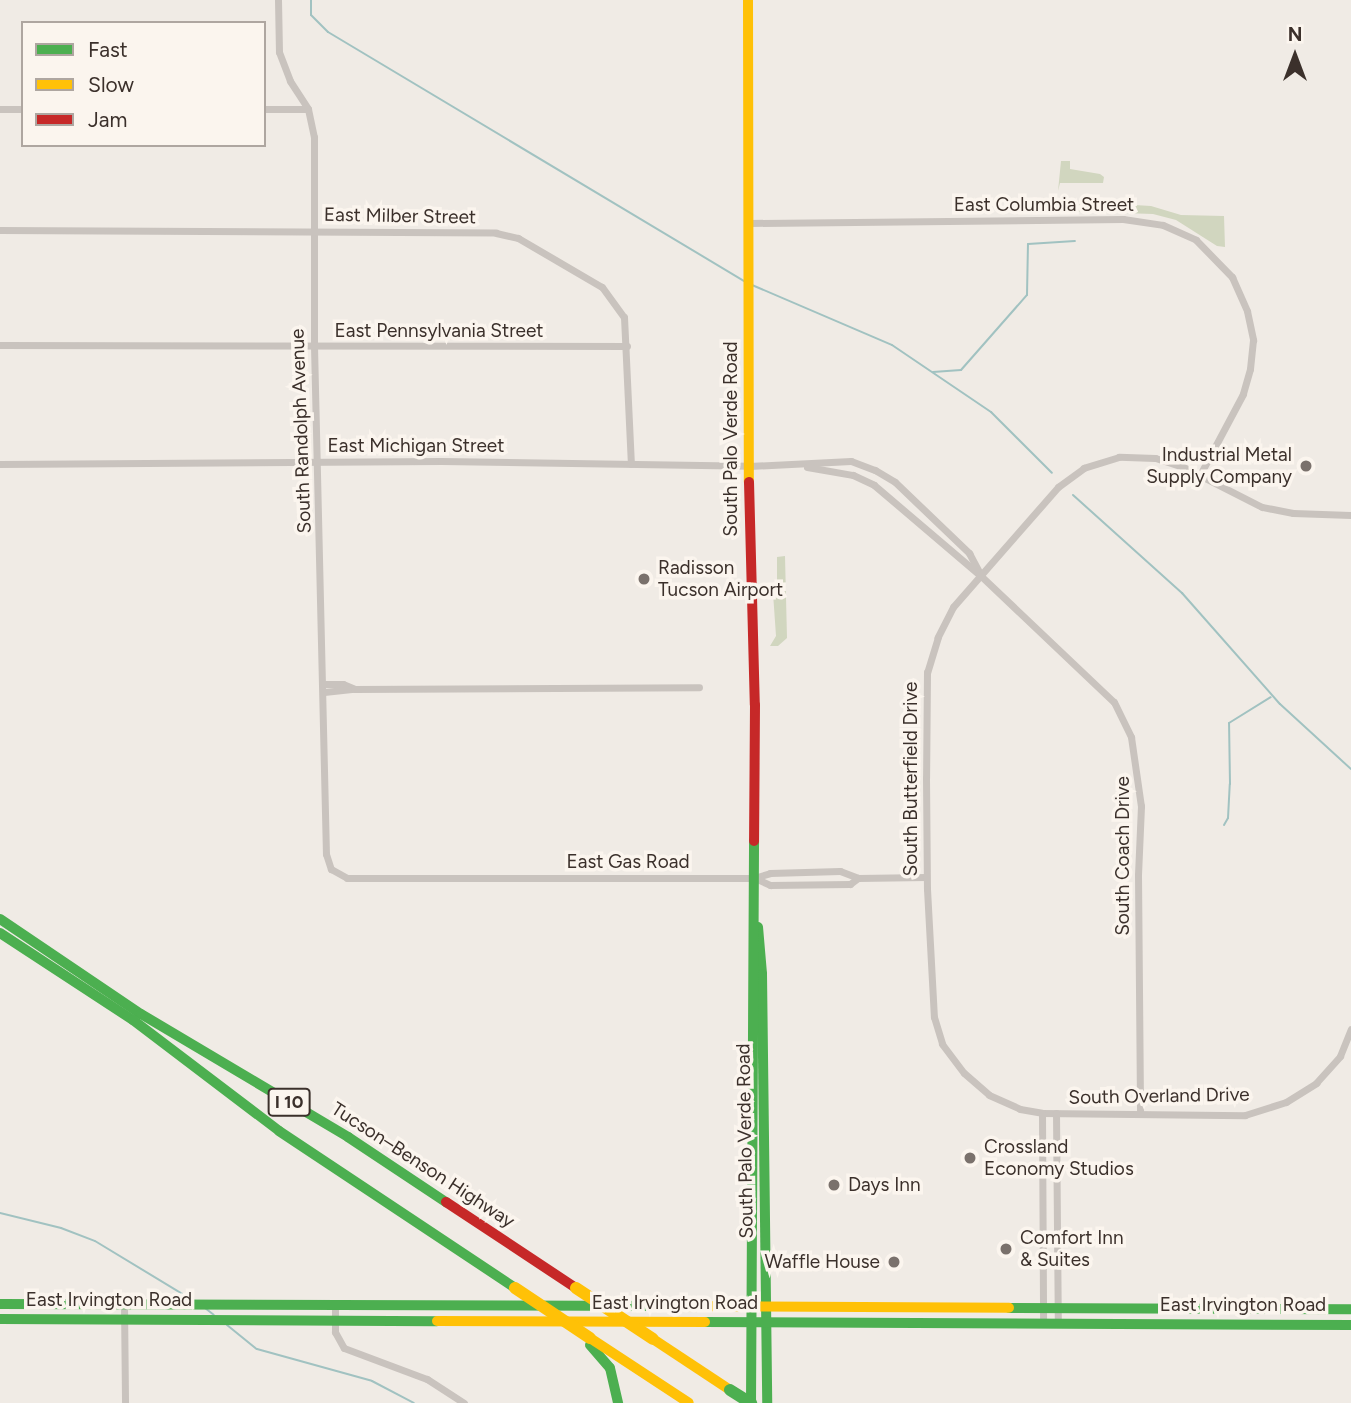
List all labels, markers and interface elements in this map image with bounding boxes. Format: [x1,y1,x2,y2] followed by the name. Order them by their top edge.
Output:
[21,21,266,147] legend
[1260,21,1330,91] north arrow
[1288,23,1302,46] text: N
[88,37,128,62] text: Fast
[88,72,134,97] text: Slow
[88,107,127,132] text: Jam
[954,194,1134,216] street label: East Columbia Street
[324,203,476,229] street label: East Milber Street
[334,320,544,342] street label: East Pennsylvania Street
[286,328,316,534] street label: South Randolph Avenue
[720,341,742,537] street label: South Palo Verde Road
[328,435,504,457] street label: East Michigan Street
[1146,444,1292,488] place label: Industrial Metal Supply Company
[1298,458,1314,474] marker: Industrial Metal Supply Company
[658,557,783,601] place label: Radisson Tucson Airport
[636,571,652,587] marker: Radisson Tucson Airport
[900,682,922,876] street label: South Butterfield Drive
[1112,776,1134,936] street label: South Coach Drive
[566,851,690,873] street label: East Gas Road
[732,1043,758,1239] street label: South Palo Verde Road
[1068,1083,1250,1109] street label: South Overland Drive
[266,1087,312,1116] road number: I 10
[327,1097,519,1233] street label: Tucson–Benson Highway
[984,1136,1134,1180] place label: Crossland Economy Studios
[962,1150,978,1166] marker: Crossland Economy Studios
[848,1174,921,1196] place label: Days Inn
[826,1177,842,1193] marker: Days Inn
[1020,1227,1124,1271] place label: Comfort Inn & Suites
[998,1241,1014,1257] marker: Comfort Inn & Suites
[764,1251,880,1273] place label: Waffle House
[886,1254,902,1270] marker: Waffle House
[26,1289,192,1311] street label: East Irvington Road
[592,1292,758,1314] street label: East Irvington Road
[1160,1294,1326,1316] street label: East Irvington Road

